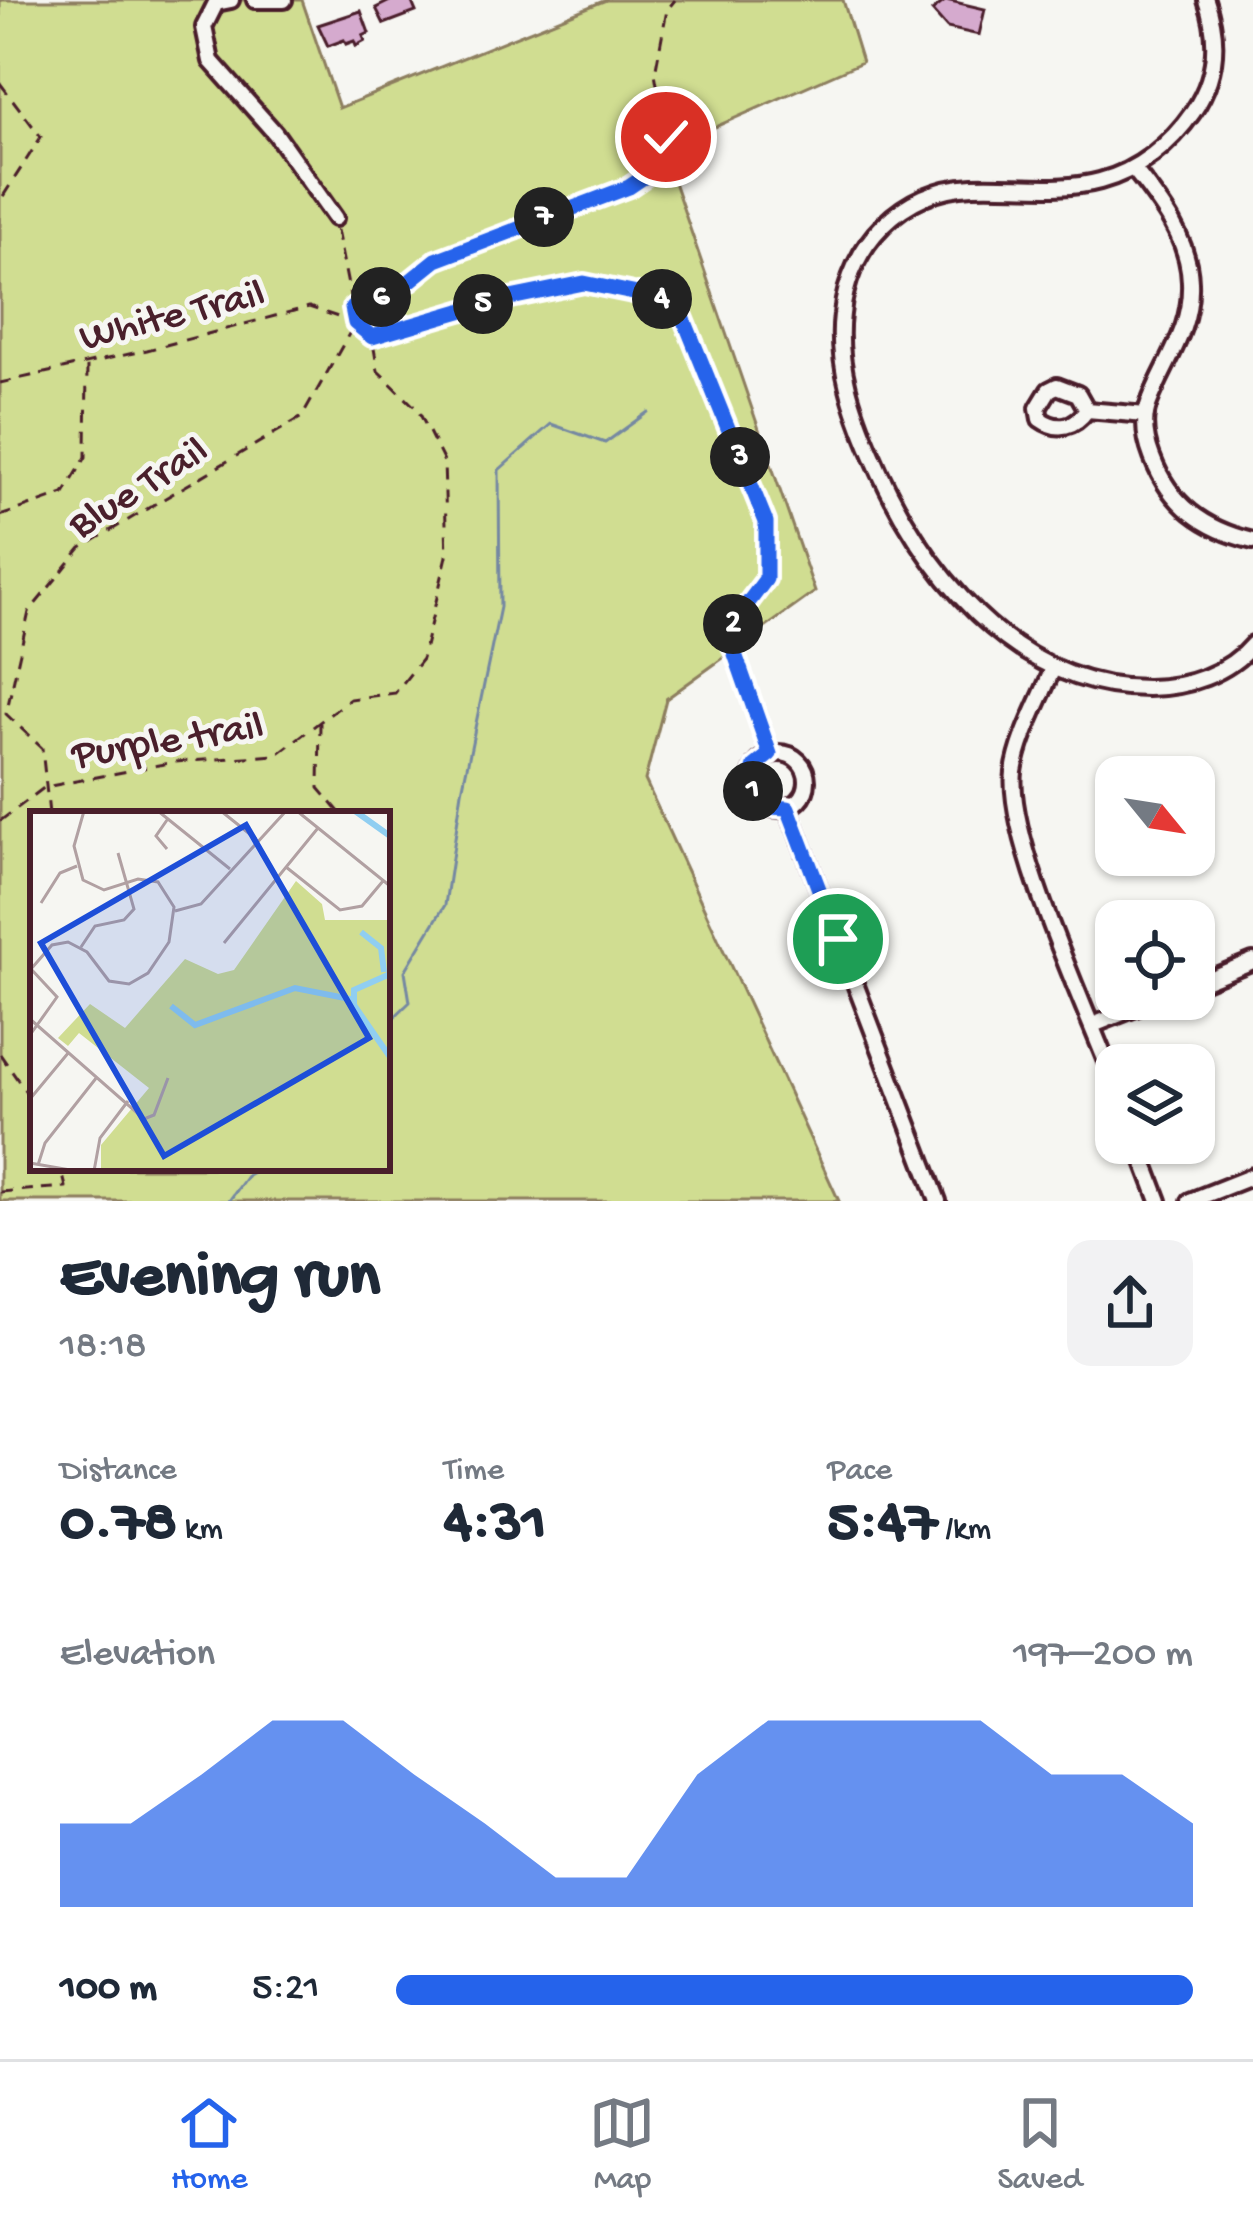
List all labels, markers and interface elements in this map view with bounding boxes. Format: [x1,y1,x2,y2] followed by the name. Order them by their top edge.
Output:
[615,86,717,188] pin
[633,104,699,170] icon: check
[514,187,574,247] pin: 7
[535,198,553,236] text: 7
[351,267,411,327] pin: 6
[632,269,692,329] pin: 4
[75,272,270,365] street label: White Trail
[453,274,513,334] pin: 5
[373,278,389,316] text: 6
[654,280,670,318] text: 4
[474,285,492,323] text: 5
[710,427,770,487] pin: 3
[61,429,219,553] street label: Blue Trail
[731,438,749,476] text: 3
[703,594,763,654] pin: 2
[725,605,741,643] text: 2
[67,704,267,783] street label: Purple trail
[1095,756,1215,876] north arrow
[1095,756,1215,1164] map controls
[723,761,783,821] pin: 1
[746,772,760,810] text: 1
[30,811,390,1171] inset map
[787,888,889,990] pin
[1095,900,1215,1020] button: locate
[805,906,871,972] icon: arrive
[1095,1044,1215,1164] button: layers
[1067,1240,1193,1366] button: share
[60,1241,380,1319] text: Evening run
[60,1325,146,1371] text: 18:18
[60,1453,177,1491] text: Distance
[444,1453,504,1491] text: Time
[827,1453,892,1491] text: Pace
[60,1491,177,1561] text: 0.78
[444,1491,546,1561] text: 4:31
[827,1491,937,1561] text: 5:47
[177,1512,223,1550] text: km
[937,1512,991,1550] text: /km
[60,1633,215,1679] text: Elevation
[1013,1633,1193,1679] text: 197–200 m
[60,1967,157,2013] text: 100 m
[252,1967,320,2013] text: 5:21
[171,2090,247,2200] tab: Home
[589,2090,655,2200] tab: Map
[997,2090,1082,2200] tab: Saved

